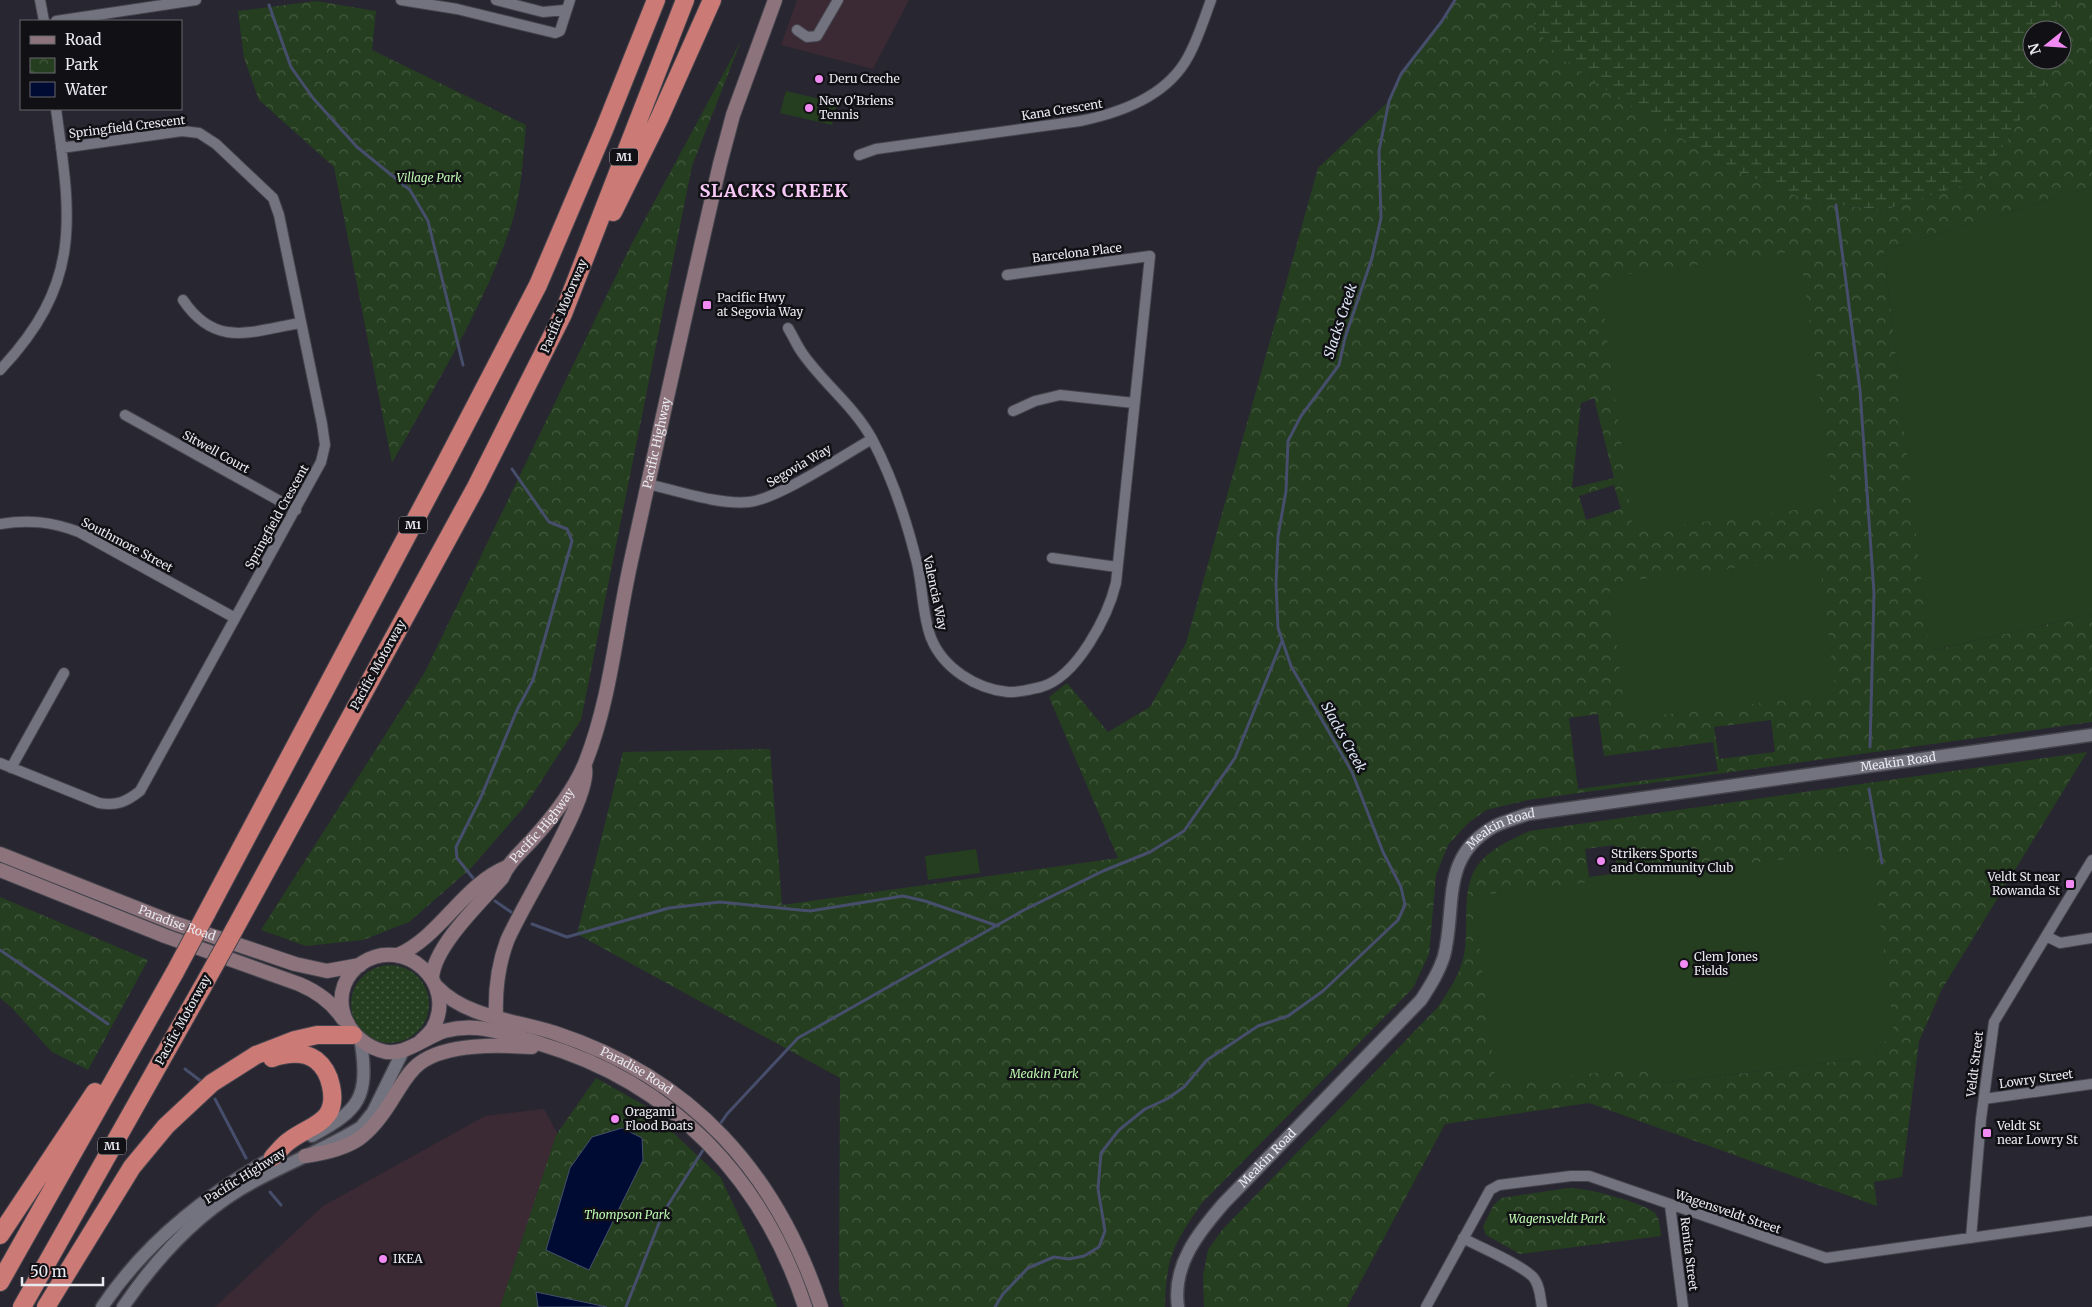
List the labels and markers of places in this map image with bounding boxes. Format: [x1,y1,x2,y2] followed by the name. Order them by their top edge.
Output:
[829,71,900,86] place label: Deru Creche
[813,73,825,85] marker: Deru Creche
[819,93,894,122] place label: Nev O'Briens Tennis
[803,102,815,114] marker: Nev O'Briens Tennis
[717,290,803,319] place label: Pacific Hwy at Segovia Way
[701,299,713,311] marker: Pacific Hwy at Segovia Way
[1611,846,1733,875] place label: Strikers Sports and Community Club
[1595,855,1607,867] marker: Strikers Sports and Community Club
[1986,869,2061,898] place label: Veldt St near Rowanda St
[2064,878,2076,890] marker: Veldt St near Rowanda St
[1694,949,1758,978] place label: Clem Jones Fields
[1678,958,1690,970] marker: Clem Jones Fields
[625,1104,693,1133] place label: Oragami Flood Boats
[609,1113,621,1125] marker: Oragami Flood Boats
[1996,1118,2078,1147] place label: Veldt St near Lowry St
[1981,1127,1993,1139] marker: Veldt St near Lowry St
[393,1251,423,1266] place label: IKEA
[377,1253,389,1265] marker: IKEA

